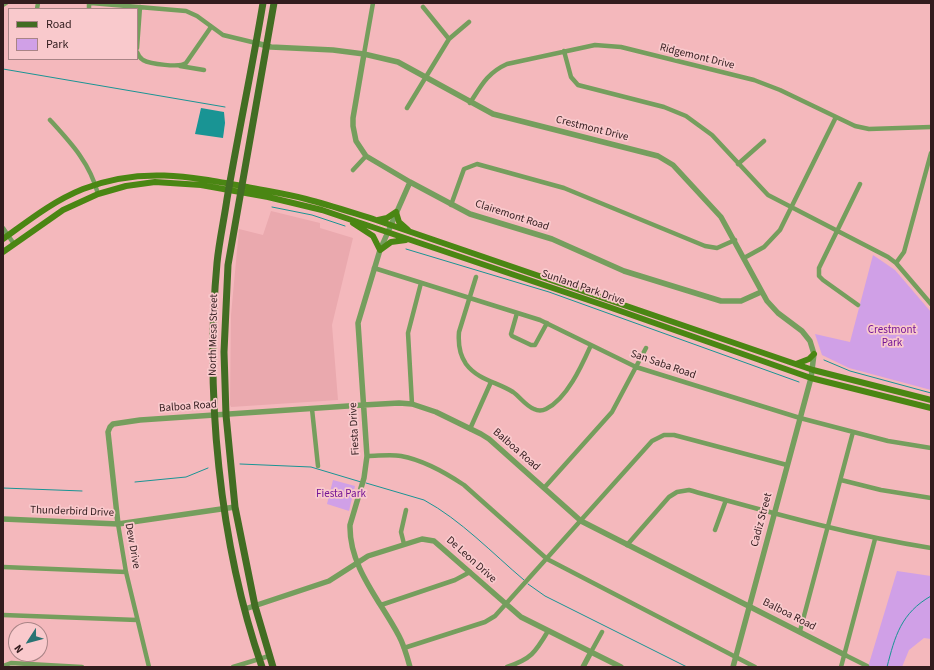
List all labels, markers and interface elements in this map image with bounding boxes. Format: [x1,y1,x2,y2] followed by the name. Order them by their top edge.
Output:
[8,8,138,60] legend
[46,16,72,33] text: Road
[46,36,68,53] text: Park
[658,41,736,73] street label: Ridgemont Drive
[554,114,630,144] street label: Crestmont Drive
[473,198,551,234] street label: Clairemont Road
[540,268,626,308] street label: Sunland Park Drive
[207,294,221,376] street label: North Mesa Street
[868,324,916,350] park label: Crestmont Park
[629,348,697,382] street label: San Saba Road
[159,398,217,416] street label: Balboa Road
[347,402,363,456] street label: Fiesta Drive
[490,426,542,474] street label: Balboa Road
[316,488,366,502] park label: Fiesta Park
[748,492,776,548] street label: Cadiz Street
[30,504,114,520] street label: Thunderbird Drive
[121,522,143,570] street label: Dew Drive
[443,534,499,586] street label: De Leon Drive
[760,596,818,634] street label: Balboa Road
[8,622,48,662] north arrow
[10,641,27,656] text: N

